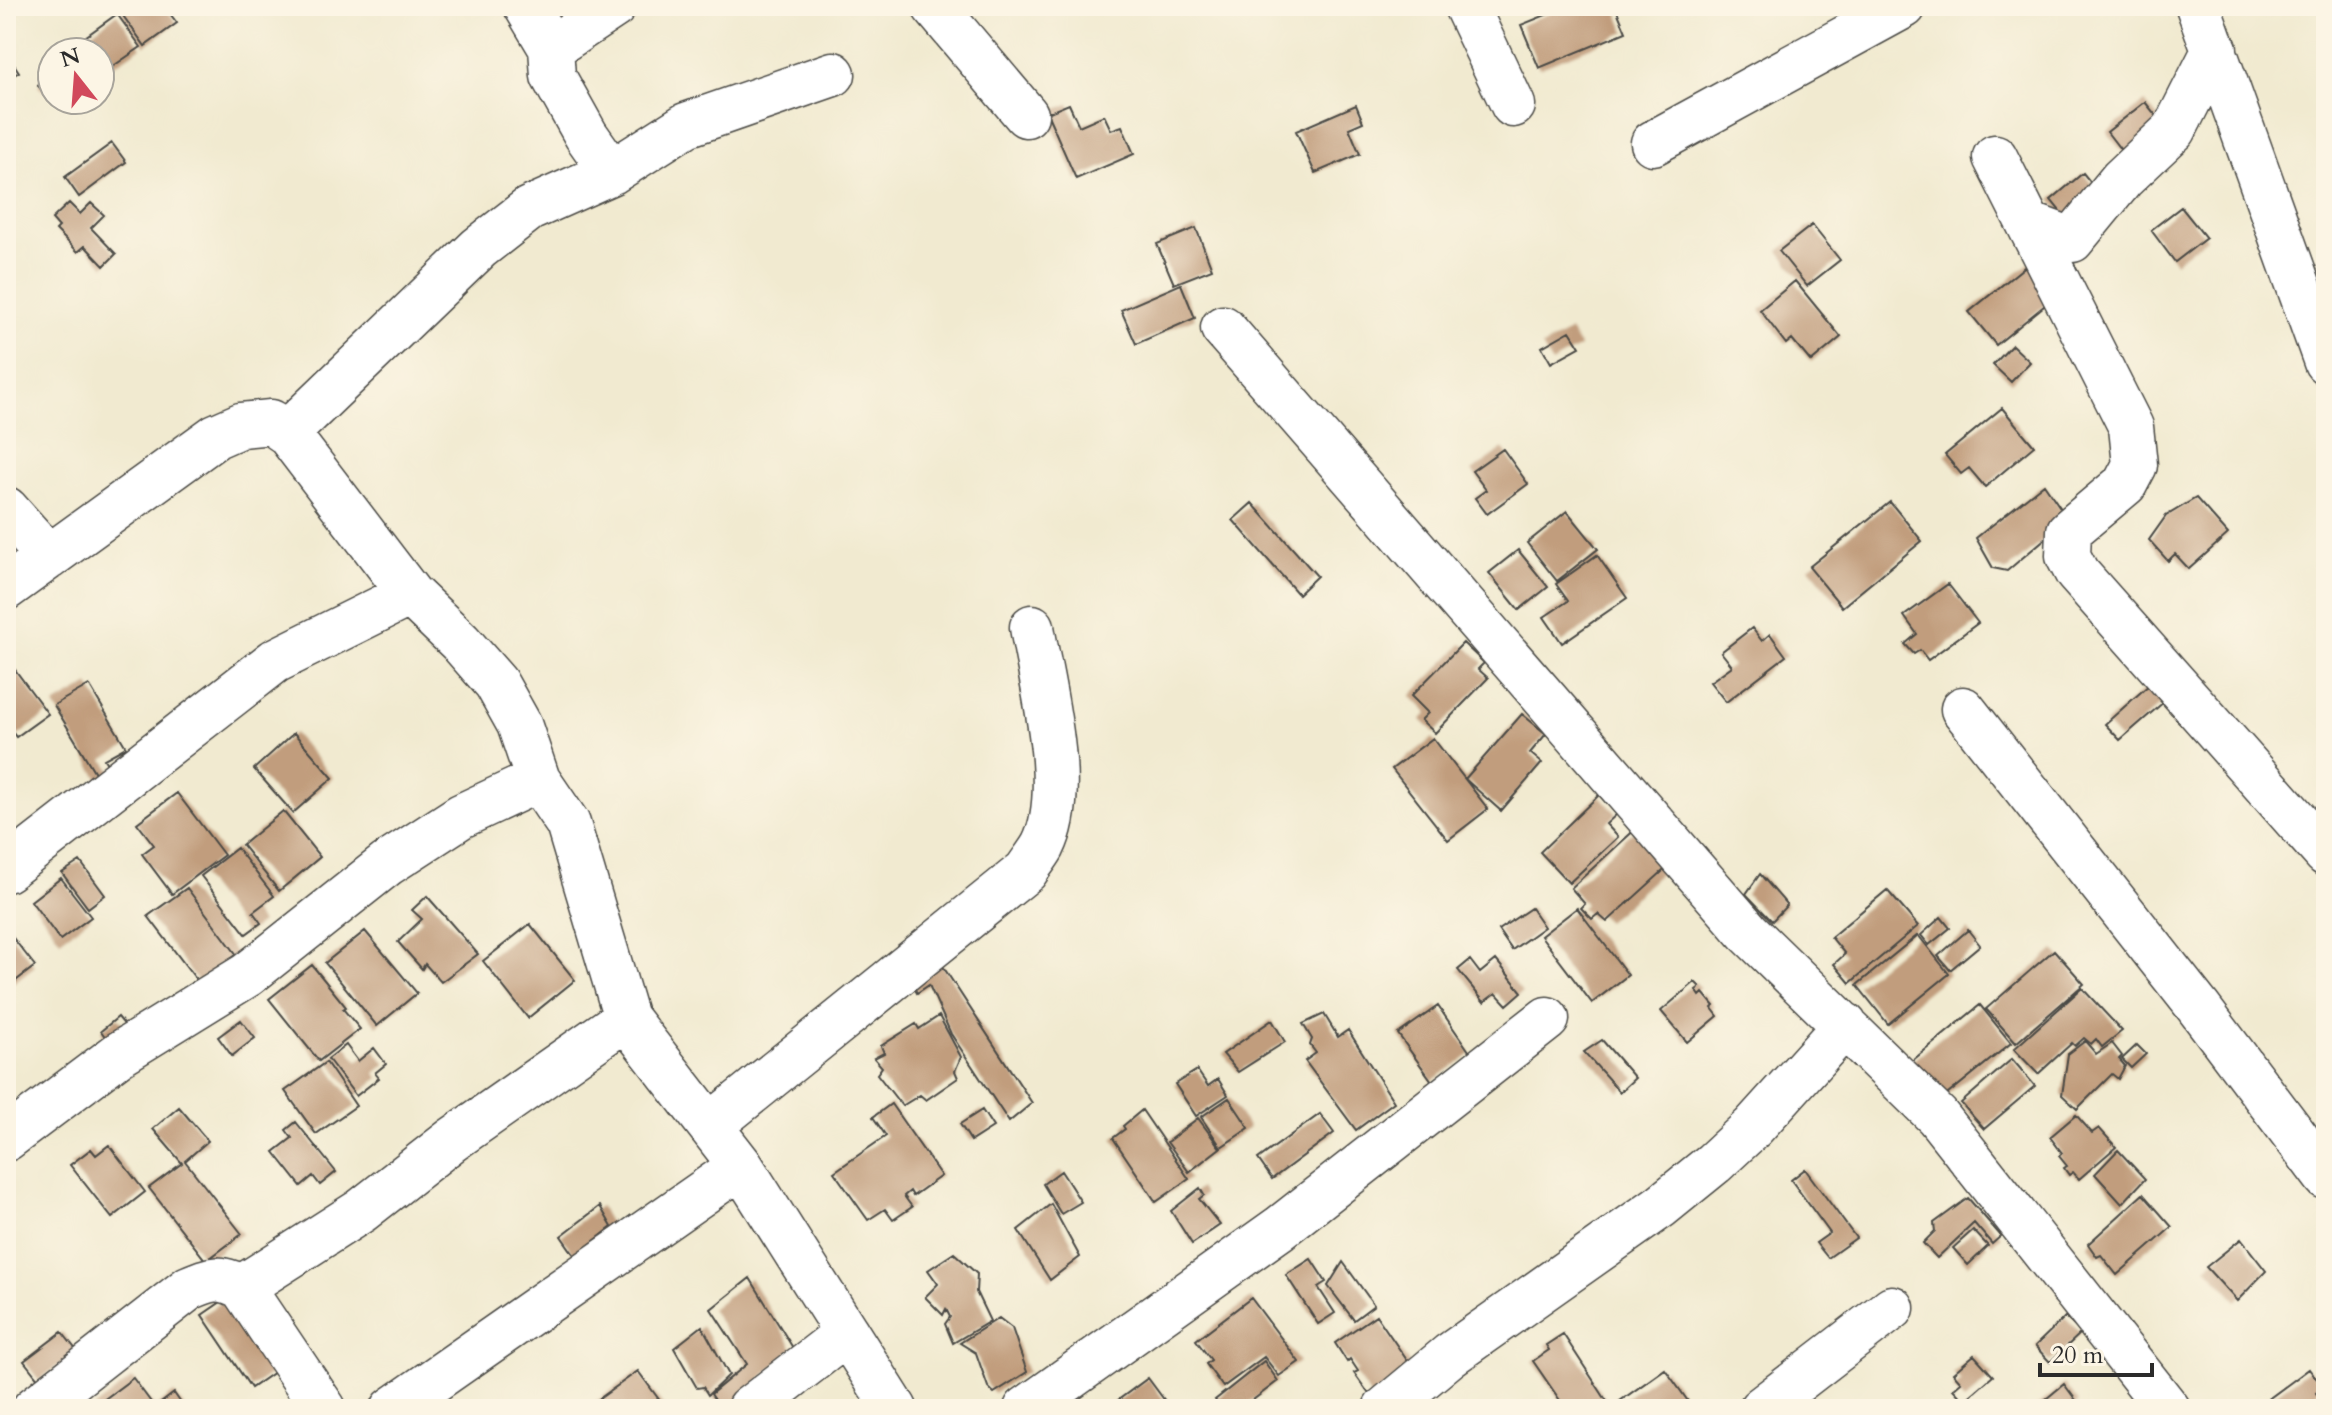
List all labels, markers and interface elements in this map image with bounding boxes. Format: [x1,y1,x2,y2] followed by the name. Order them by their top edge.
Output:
[36,36,116,116] north arrow
[57,41,84,75] text: N
[2040,1327,2152,1377] scale bar
[2052,1339,2104,1372] text: 20 m

